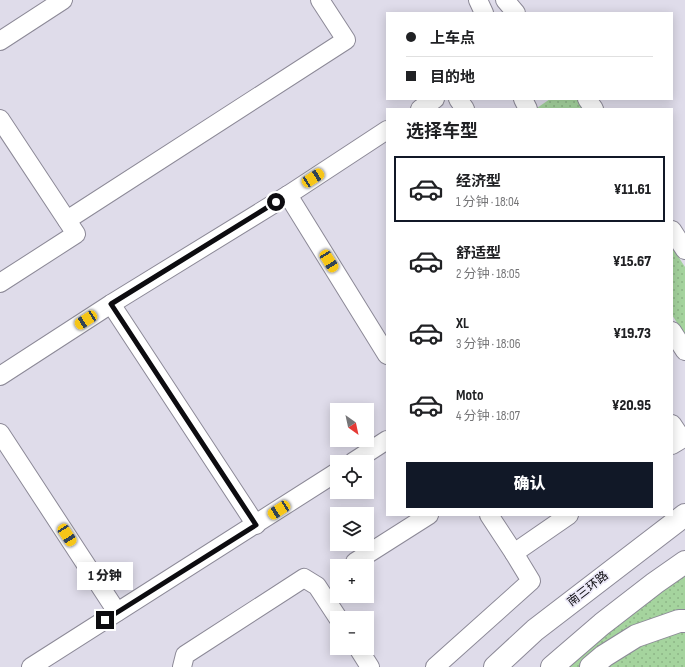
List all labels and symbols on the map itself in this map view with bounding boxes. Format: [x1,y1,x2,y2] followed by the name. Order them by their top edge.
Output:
[300,166,326,190] car
[267,193,285,211] route start
[318,248,340,274] car
[73,308,99,332] car
[330,403,374,447] north arrow
[266,498,292,522] car
[55,522,79,548] car
[77,562,133,590] callout: 1 分钟
[564,568,612,610] street label: 南三环路
[96,611,114,629] route end

